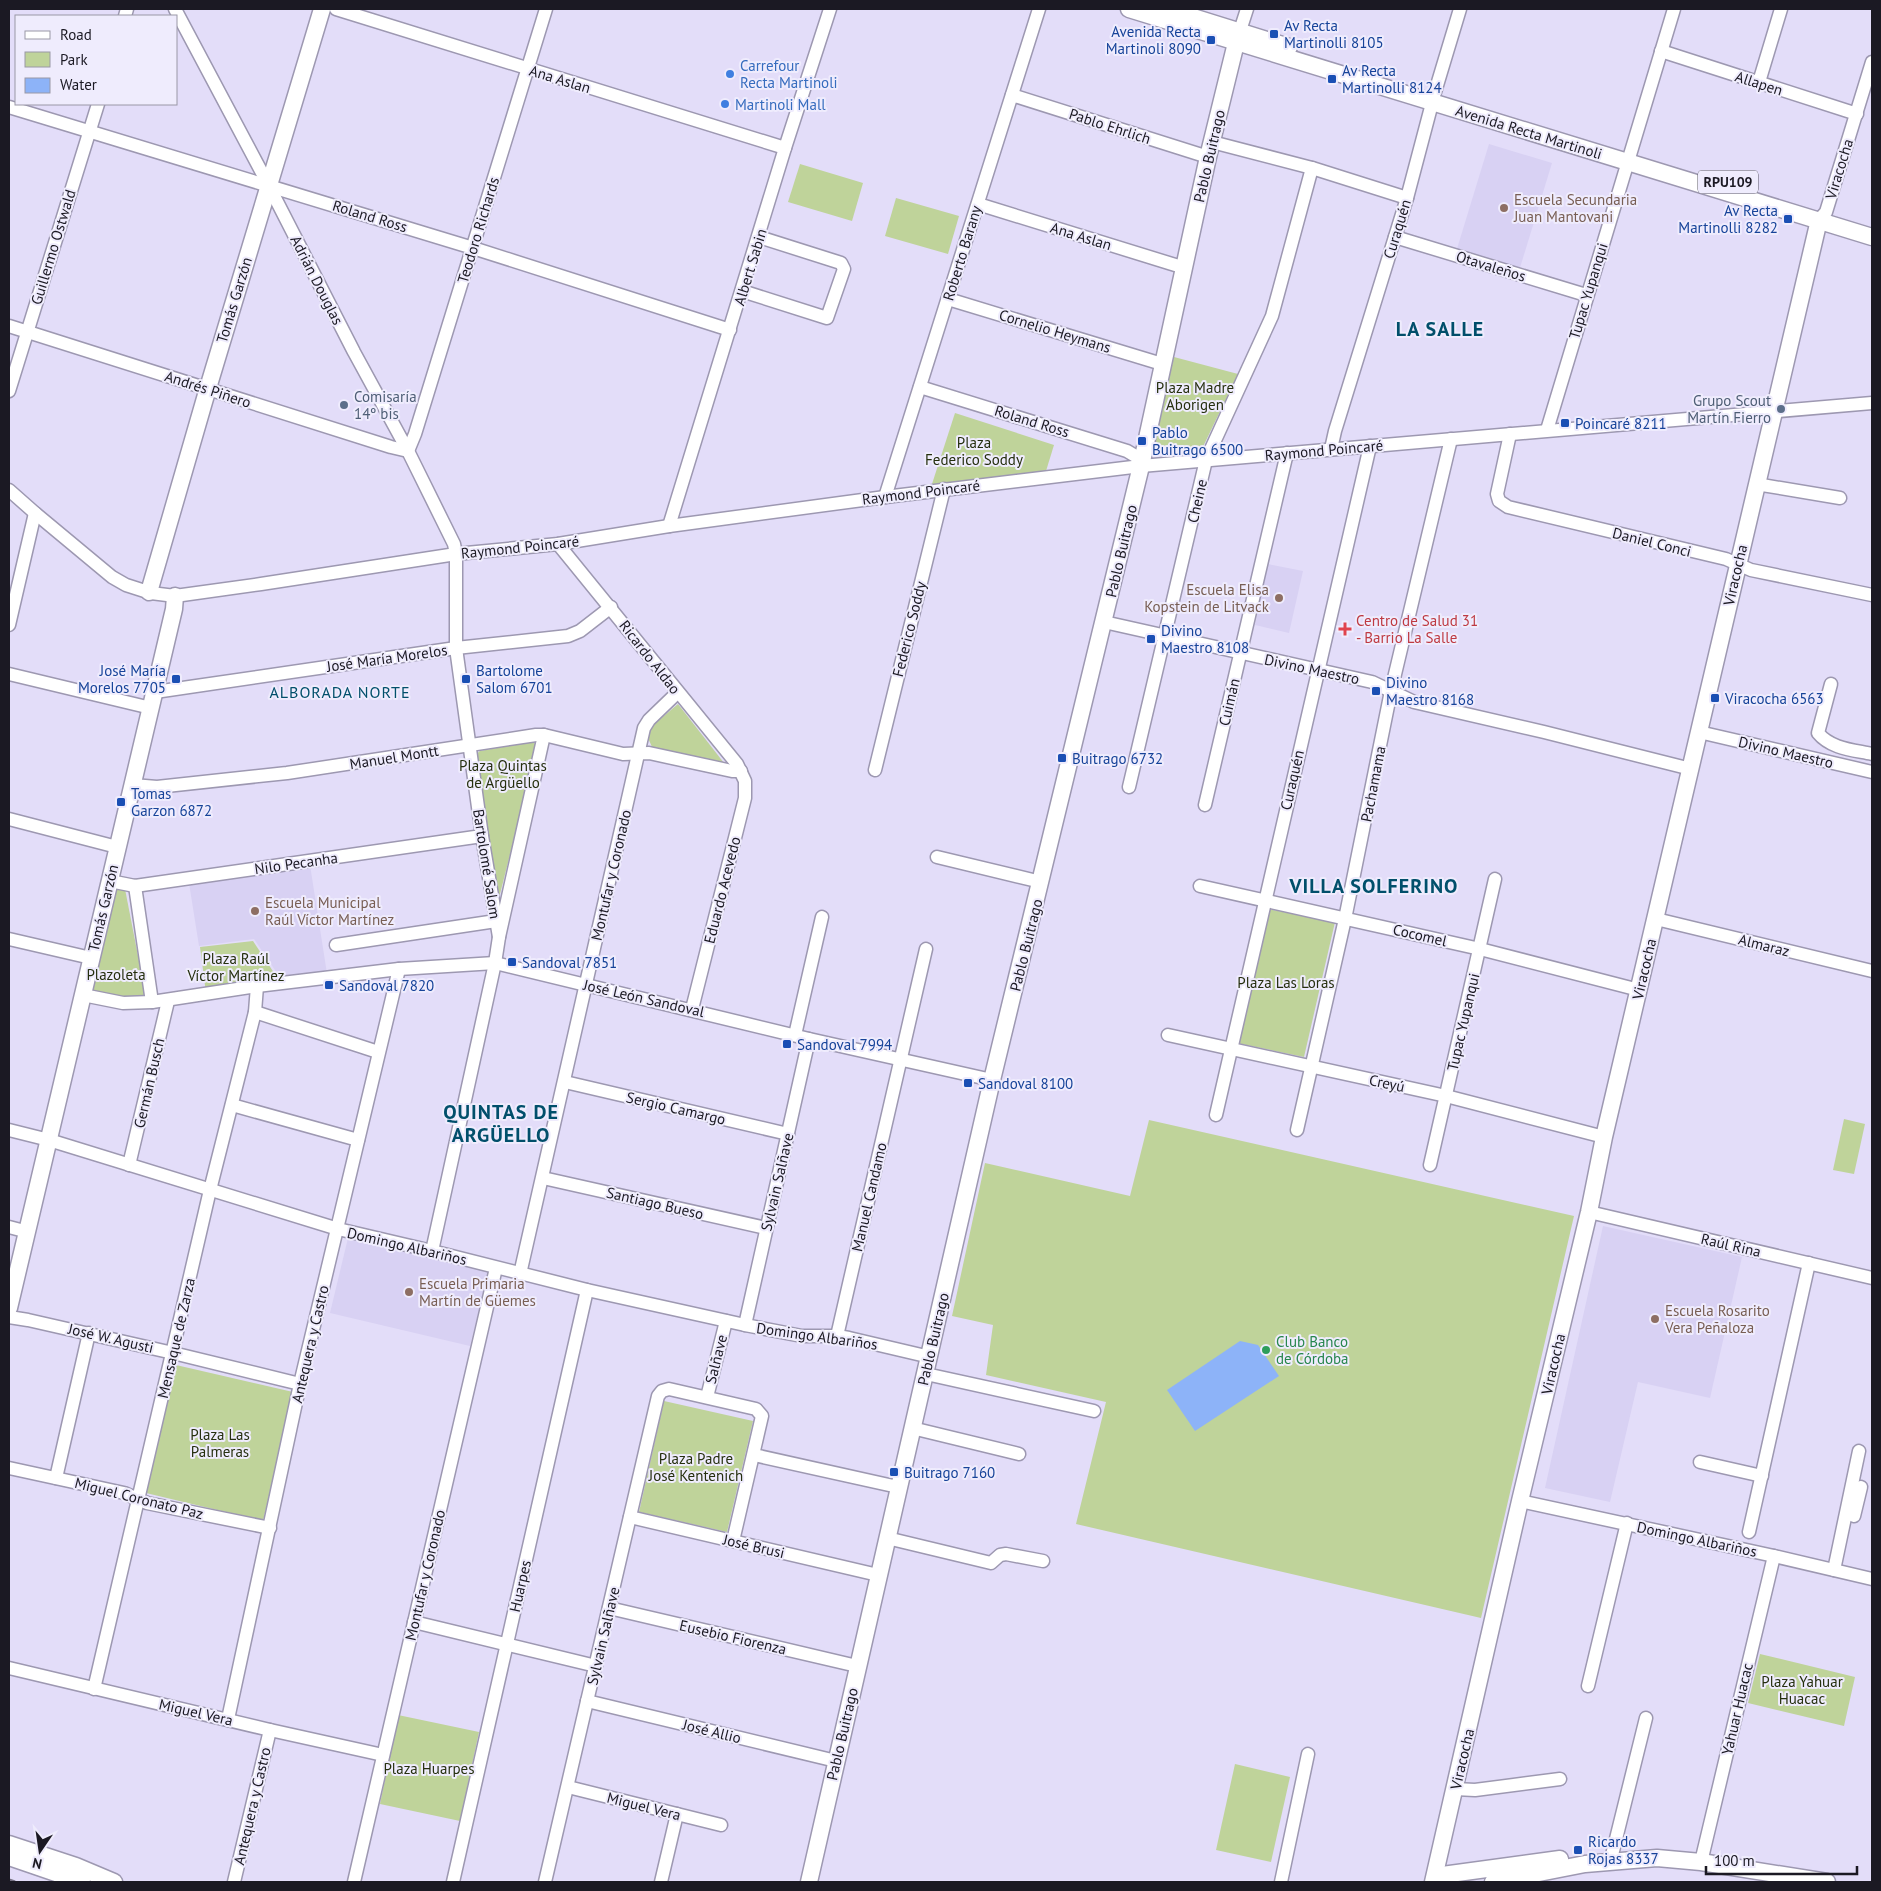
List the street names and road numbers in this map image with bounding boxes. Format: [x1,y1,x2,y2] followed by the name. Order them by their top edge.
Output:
[527,61,593,97] street label: Ana Aslan
[1733,66,1785,100] street label: Allapen
[1453,101,1605,163] street label: Avenida Recta Martinoli
[1067,104,1153,148] street label: Pablo Ehrlich
[1189,108,1229,204] street label: Pablo Buitrago
[1821,137,1857,202] street label: Viracocha
[1698,170,1758,193] road number: RPU109
[453,175,503,285] street label: Teodoro Richards
[26,187,80,307] street label: Guillermo Ostwald
[330,196,410,236] street label: Roland Ross
[1379,197,1415,261] street label: Curaquén
[939,203,985,303] street label: Roberto Barany
[1048,218,1114,254] street label: Ana Aslan
[729,226,771,308] street label: Albert Sabin
[286,232,348,328] street label: Adrián Douglas
[1564,241,1612,341] street label: Tupac Yupanqui
[1454,246,1528,286] street label: Otavaleños
[212,255,256,345] street label: Tomás Garzón
[997,305,1113,357] street label: Cornelio Heymans
[163,366,253,412] street label: Andrés Piñero
[992,401,1072,441] street label: Roland Ross
[1264,435,1384,465] street label: Raymond Poincaré
[861,475,981,509] street label: Raymond Poincaré
[1183,477,1211,525] street label: Cheine
[1101,503,1141,599] street label: Pablo Buitrago
[1611,523,1693,561] street label: Daniel Conci
[460,531,580,563] street label: Raymond Poincaré
[1719,543,1751,608] street label: Viracocha
[888,579,930,679] street label: Federico Soddy
[615,616,685,698] street label: Ricardo Aldao
[324,640,449,676] street label: José María Morelos
[1263,650,1361,688] street label: Divino Maestro
[1214,676,1244,728] street label: Cuimán
[1737,732,1835,772] street label: Divino Maestro
[348,741,440,773] street label: Manuel Montt
[1356,744,1390,824] street label: Pachamama
[1276,748,1308,812] street label: Curaquén
[469,808,505,920] street label: Bartolomé Salom
[587,808,635,942] street label: Montufar y Coronado
[700,835,744,945] street label: Eduardo Acevedo
[253,848,339,878] street label: Nilo Pecanha
[84,863,122,953] street label: Tomás Garzón
[1005,897,1047,993] street label: Pablo Buitrago
[1391,920,1449,951] street label: Cocomel
[1736,929,1792,961] street label: Almaraz
[1628,937,1660,1002] street label: Viracocha
[1443,971,1483,1073] street label: Tupac Yupanqui
[581,975,707,1021] street label: José León Sandoval
[129,1036,169,1130] street label: Germán Busch
[1368,1070,1406,1096] street label: Creyú
[624,1087,728,1129] street label: Sergio Camargo
[756,1131,798,1233] street label: Sylvain Salñave
[847,1141,891,1253] street label: Manuel Candamo
[605,1183,705,1223] street label: Santiago Bueso
[345,1223,469,1269] street label: Domingo Albariños
[1699,1229,1763,1261] street label: Raúl Rina
[153,1276,199,1400] street label: Mensaque de Zarza
[287,1283,333,1405] street label: Antequera y Castro
[913,1291,953,1387] street label: Pablo Buitrago
[755,1318,879,1354] street label: Domingo Albariños
[65,1319,156,1357] street label: José W. Agusti
[701,1332,731,1386] street label: Salñave
[1537,1332,1569,1397] street label: Viracocha
[73,1473,205,1523] street label: Miguel Coronato Paz
[401,1508,449,1642] street label: Montufar y Coronado
[1635,1517,1759,1561] street label: Domingo Albariños
[720,1529,787,1562] street label: José Brusi
[505,1558,535,1614] street label: Huarpes
[582,1585,624,1687] street label: Sylvain Salñave
[678,1615,788,1659] street label: Eusebio Fiorenza
[1717,1661,1757,1757] street label: Yahuar Huacac
[822,1686,862,1782] street label: Pablo Buitrago
[157,1694,235,1730] street label: Miguel Vera
[680,1714,743,1747] street label: José Allio
[1446,1727,1478,1792] street label: Viracocha
[229,1745,275,1867] street label: Antequera y Castro
[605,1788,683,1824] street label: Miguel Vera

